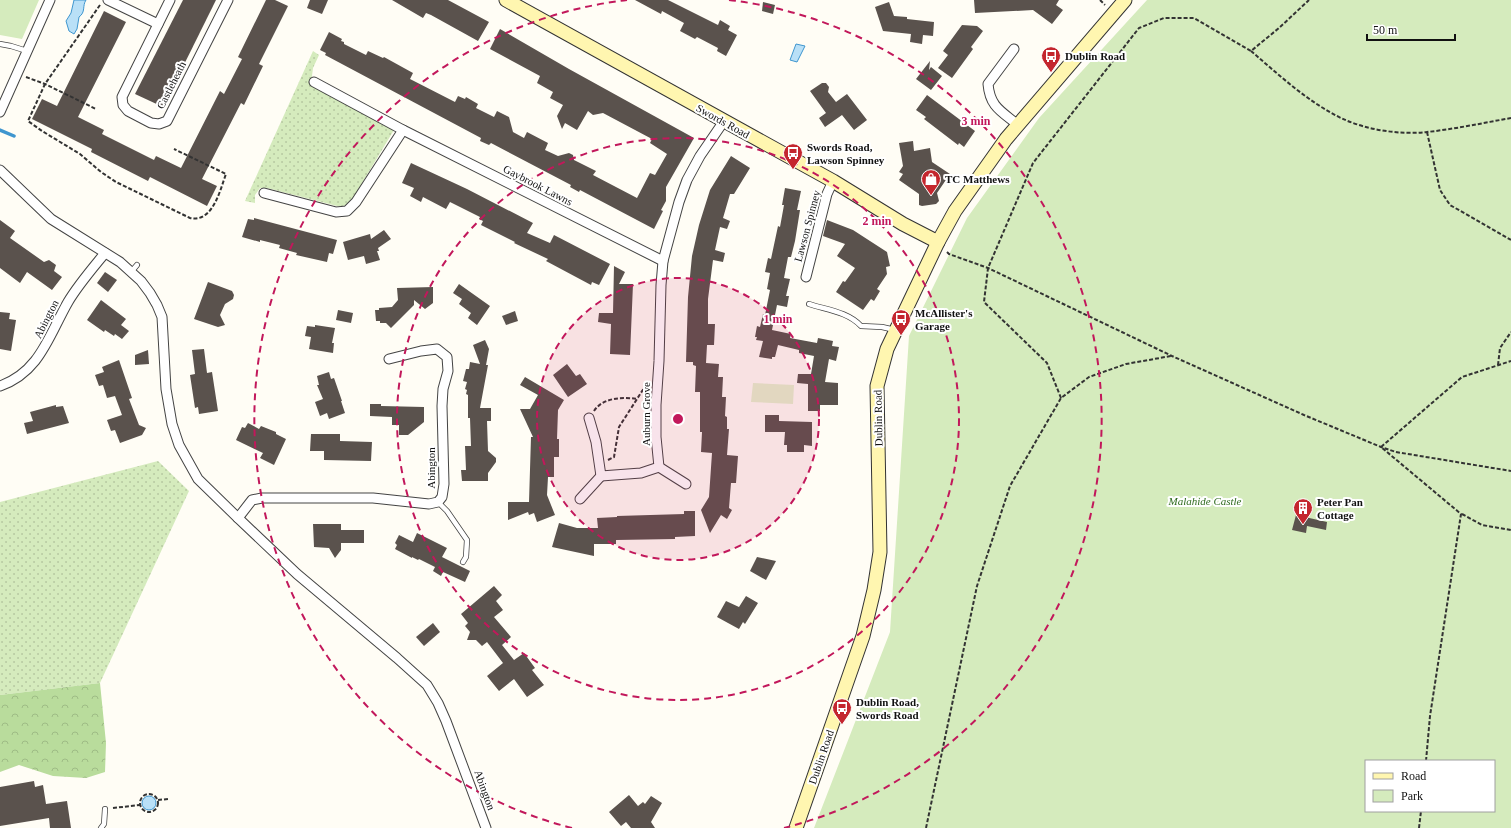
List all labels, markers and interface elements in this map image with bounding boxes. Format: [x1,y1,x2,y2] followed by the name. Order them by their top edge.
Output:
[1367,16,1455,42] scale bar
[1373,23,1398,37] text: 50 m
[1040,45,1062,73] bus stop icon: Dublin Road
[1065,50,1125,62] place label: Dublin Road
[154,59,188,111] street label: Castleheath
[694,101,752,141] street label: Swords Road
[961,114,991,128] text: 3 min
[807,141,885,166] place label: Swords Road, Lawson Spinney
[782,142,804,170] bus stop icon: Swords Road, Lawson Spinney
[501,162,575,208] street label: Gaybrook Lawns
[920,168,942,196] shop icon: TC Matthews
[945,173,1010,185] place label: TC Matthews
[792,188,822,263] street label: Lawson Spinney
[862,214,892,228] text: 2 min
[31,297,61,340] street label: Abington
[915,307,973,332] place label: McAllister's Garage
[890,308,912,336] bus stop icon: McAllister's Garage
[763,312,793,326] text: 1 min
[640,382,652,446] street label: Auburn Grove
[871,389,884,446] street label: Dublin Road
[671,412,685,426] centre of rings
[425,447,437,489] street label: Abington
[1167,495,1242,507] park label: Malahide Castle
[1317,496,1363,521] place label: Peter Pan Cottage
[1292,497,1314,525] building icon: Peter Pan Cottage
[856,696,919,721] place label: Dublin Road, Swords Road
[831,697,853,725] bus stop icon: Dublin Road, Swords Road
[806,728,836,786] street label: Dublin Road
[1365,760,1495,812] legend
[472,768,498,812] street label: Abington
[1401,769,1426,783] text: Road
[1401,789,1423,803] text: Park

